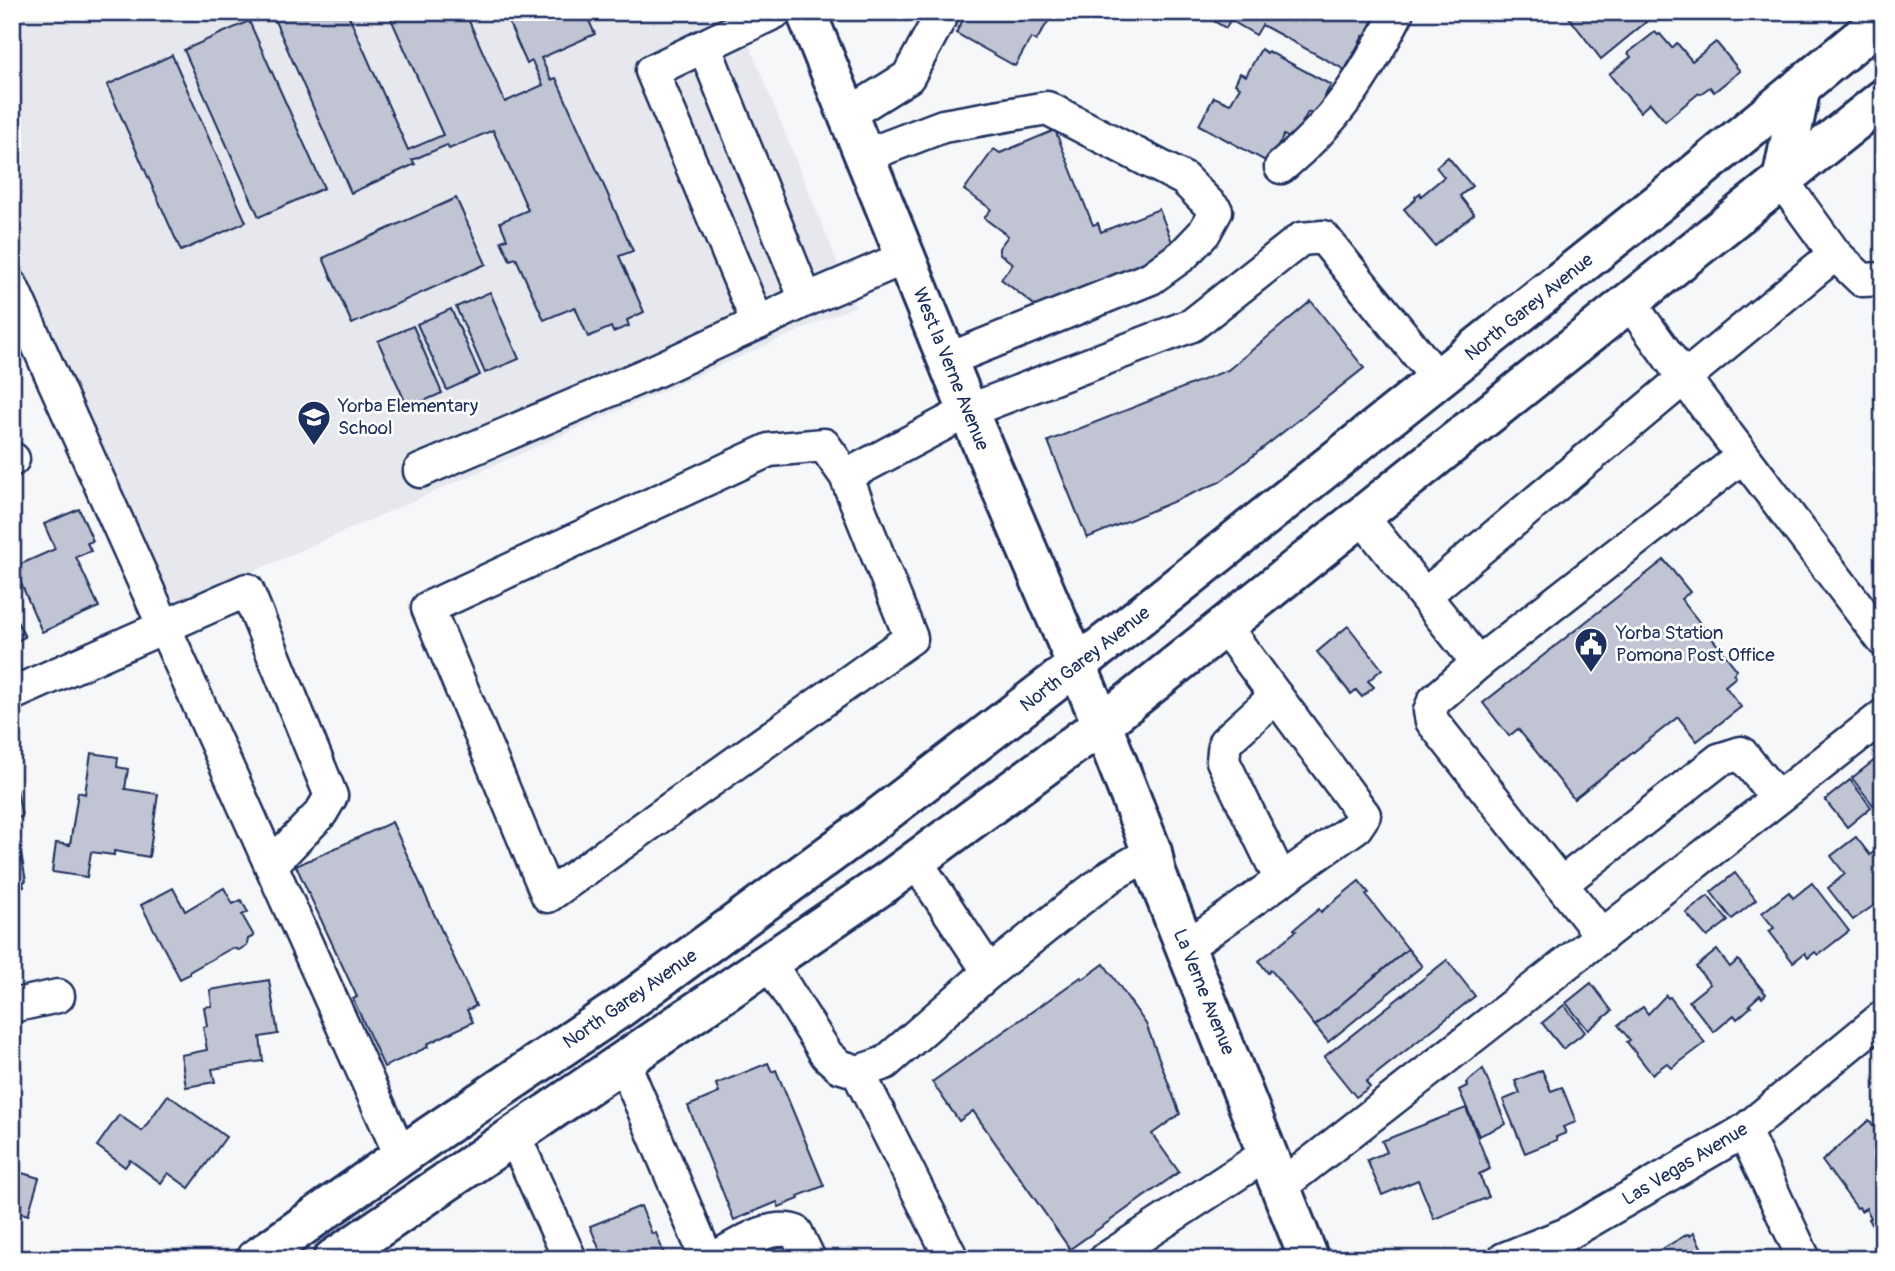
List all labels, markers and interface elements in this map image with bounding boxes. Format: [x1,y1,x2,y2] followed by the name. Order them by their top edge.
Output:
[1460,247,1599,366] street label: North Garey Avenue
[907,284,995,455] street label: West la Verne Avenue
[337,394,478,440] place label: Yorba Elementary School
[295,398,333,447] school or university icon: Yorba Elementary School
[1015,600,1155,717] street label: North Garey Avenue
[1615,621,1775,667] place label: Yorba Station Pomona Post Office
[1572,625,1610,674] public building icon: Yorba Station Pomona Post Office
[1168,925,1240,1059] street label: La Verne Avenue
[558,943,702,1054] street label: North Garey Avenue
[1618,1117,1753,1211] street label: Las Vegas Avenue

